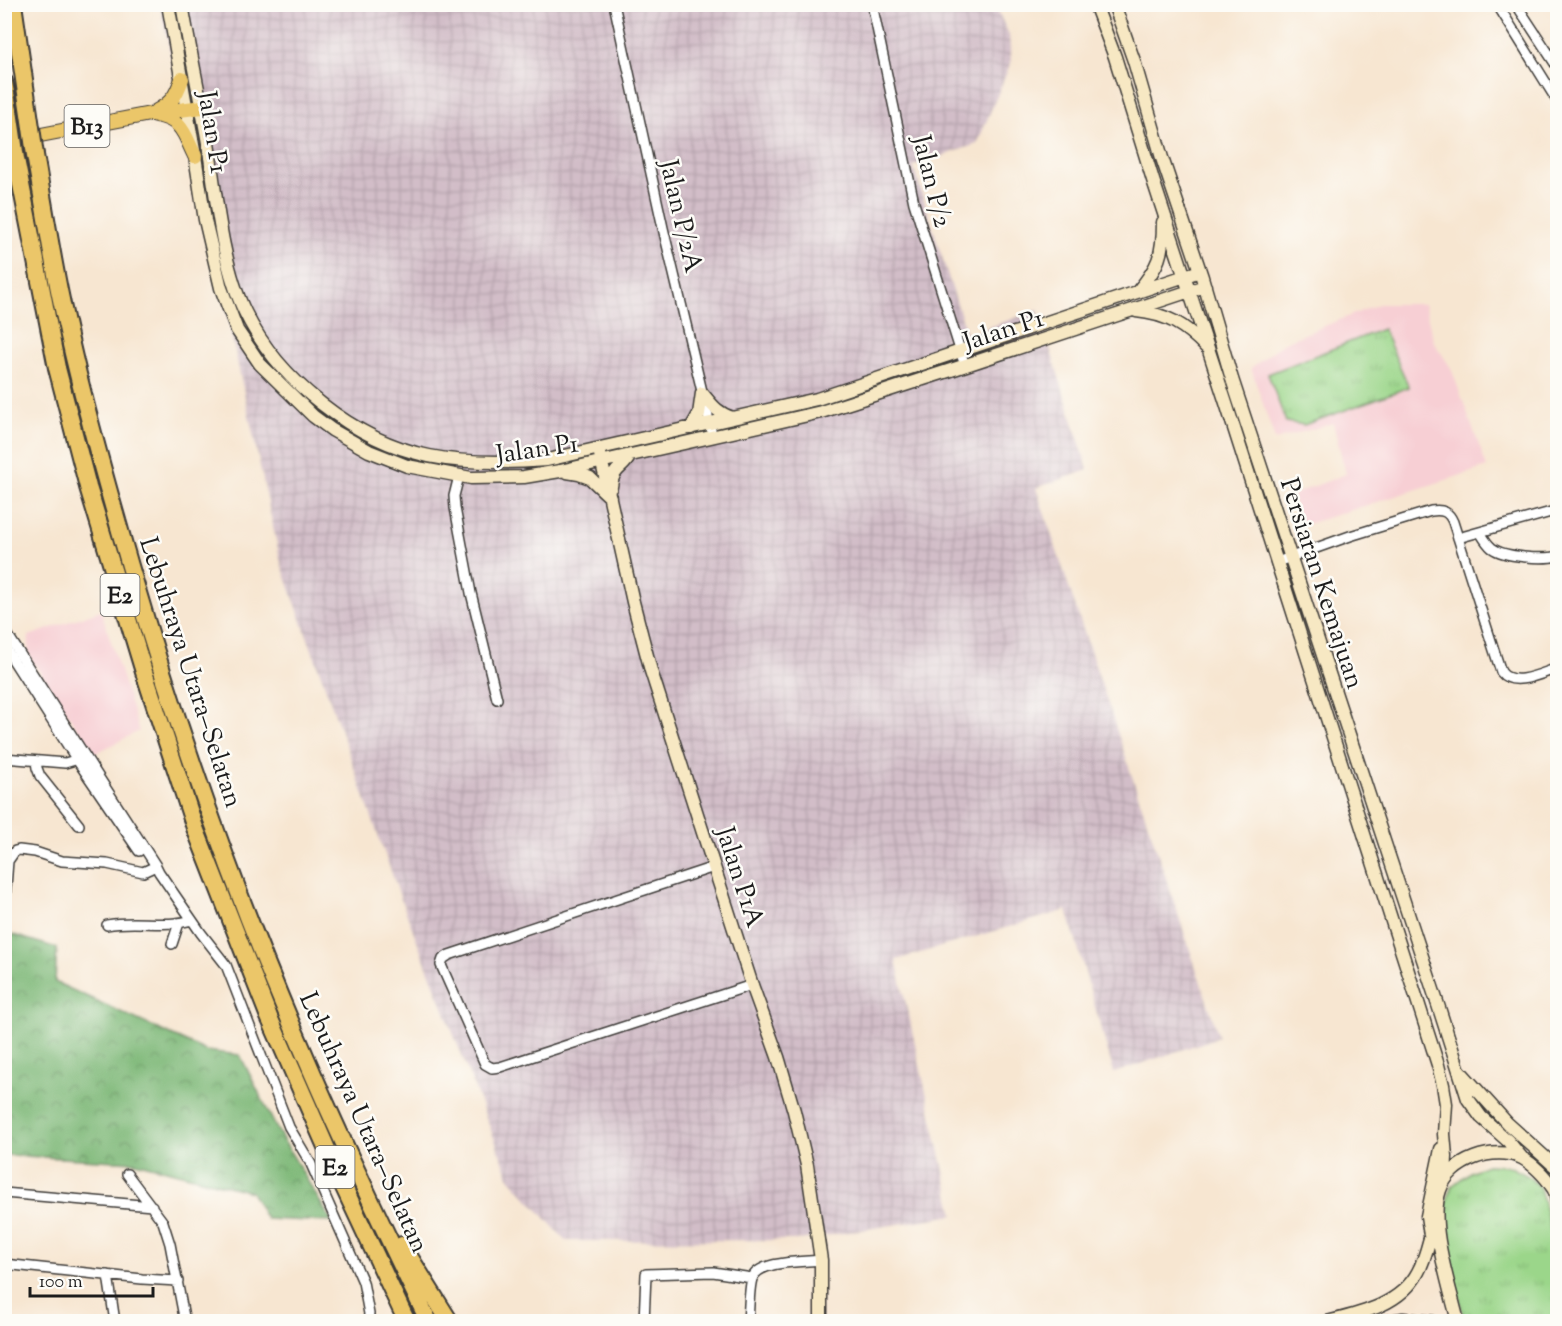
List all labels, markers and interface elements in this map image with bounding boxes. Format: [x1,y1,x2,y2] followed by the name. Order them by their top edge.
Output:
[186,87,236,176] street label: Jalan P1
[64,105,110,147] road number: B13
[901,130,960,232] street label: Jalan P/2
[648,154,711,277] street label: Jalan P/2A
[957,301,1049,362] street label: Jalan P1
[492,426,581,475] street label: Jalan P1
[1269,474,1372,694] street label: Persiaran Kemajuan
[128,533,251,813] street label: Lebuhraya Utara–Selatan
[100,574,140,616] road number: E2
[704,821,772,933] street label: Jalan P1A
[288,987,437,1260] street label: Lebuhraya Utara–Selatan
[316,1146,354,1188] road number: E2
[30,1260,153,1298] scale bar
[39,1270,83,1296] text: 100 m

